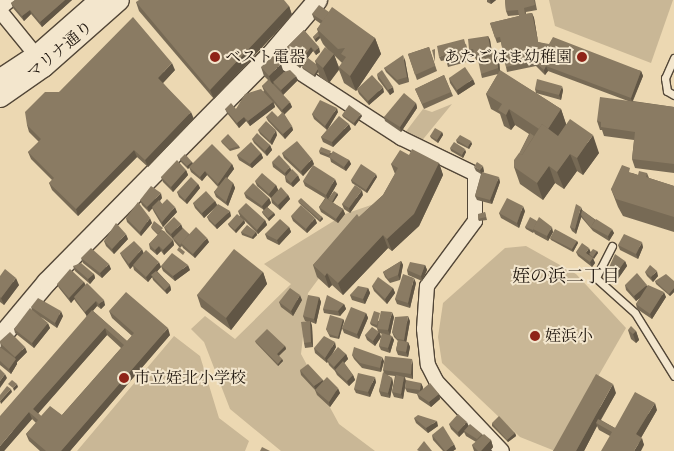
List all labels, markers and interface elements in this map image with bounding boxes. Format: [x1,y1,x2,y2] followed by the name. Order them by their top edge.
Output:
[23,17,97,83] street label: マリナ通り
[225,47,305,67] place label: ベスト電器
[444,47,572,67] place label: あたごはま幼稚園
[209,51,221,63] marker: ベスト電器
[576,51,588,63] marker: あたごはま幼稚園
[512,266,620,288] district label: 姪の浜二丁目
[545,326,593,346] place label: 姪浜小
[529,330,541,342] marker: 姪浜小
[134,368,246,388] place label: 市立姪北小学校
[118,372,130,384] marker: 市立姪北小学校

